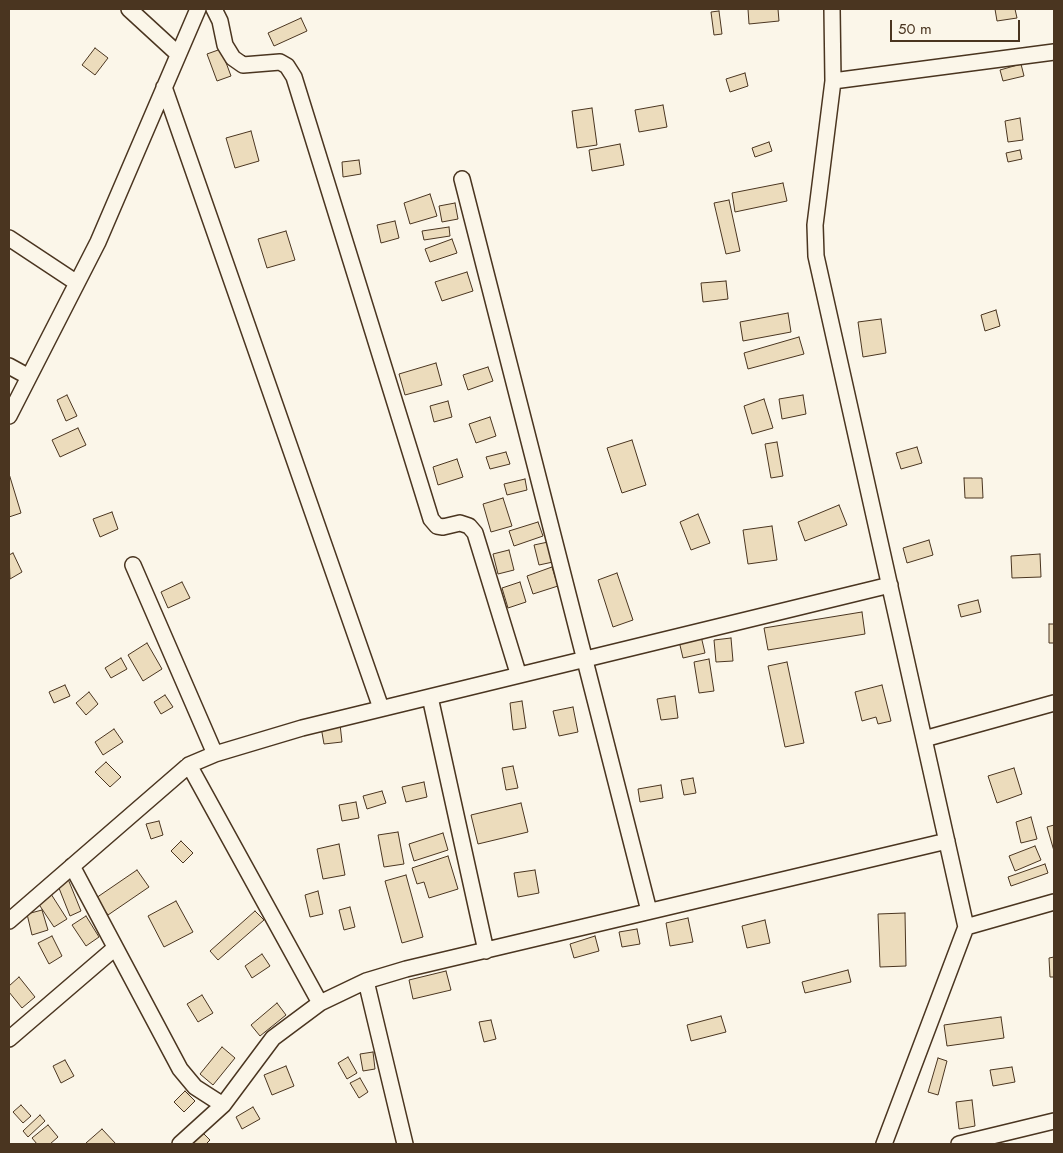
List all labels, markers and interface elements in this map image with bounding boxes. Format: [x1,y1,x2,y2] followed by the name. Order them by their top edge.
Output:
[893,10,1023,42] scale bar
[898,18,932,40] text: 50 m

